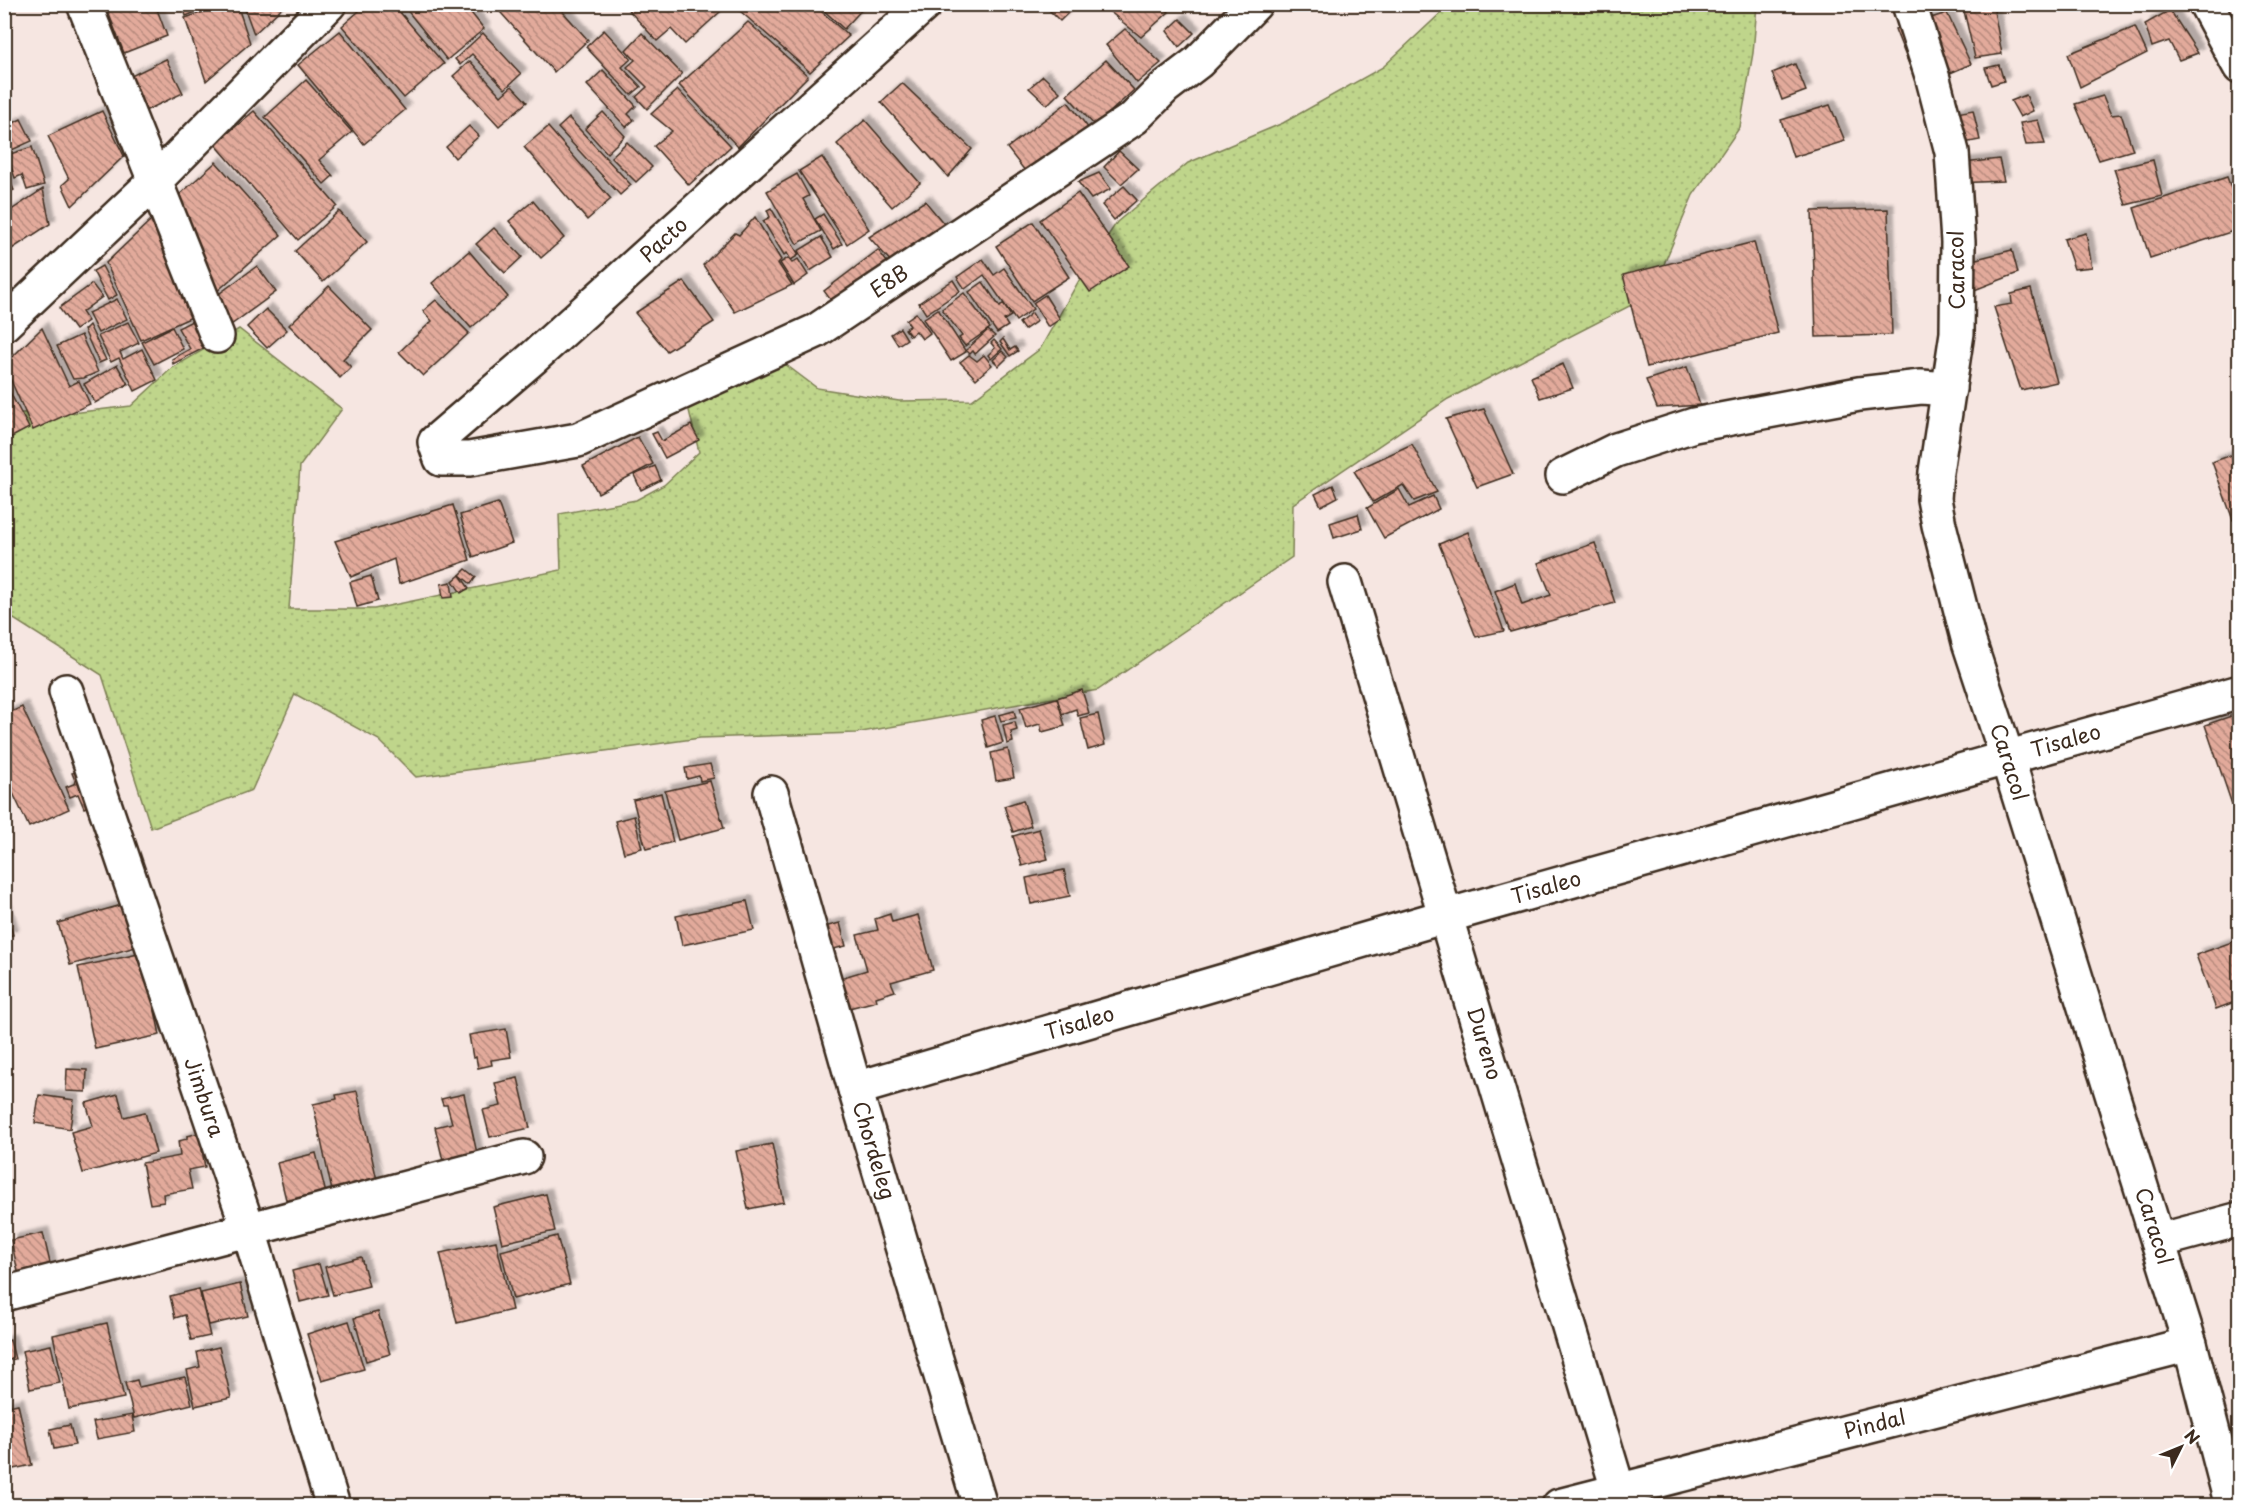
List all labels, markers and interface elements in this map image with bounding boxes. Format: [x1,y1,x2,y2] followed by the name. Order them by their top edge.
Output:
[631,208,694,269] street label: Pacto
[1938,230,1972,310] street label: Caracol
[863,256,914,305] street label: E8B
[2027,714,2104,764] street label: Tisaleo
[1983,719,2038,804] street label: Caracol
[1507,861,1584,911] street label: Tisaleo
[1040,996,1118,1047] street label: Tisaleo
[1460,1003,1512,1083] street label: Dureno
[177,1052,234,1141] street label: Jimbura
[846,1097,905,1203] street label: Chordeleg
[2128,1183,2182,1268] street label: Caracol
[1840,1400,1909,1446] street label: Pindal
[2151,1417,2211,1477] north arrow
[2180,1423,2206,1449] text: N

